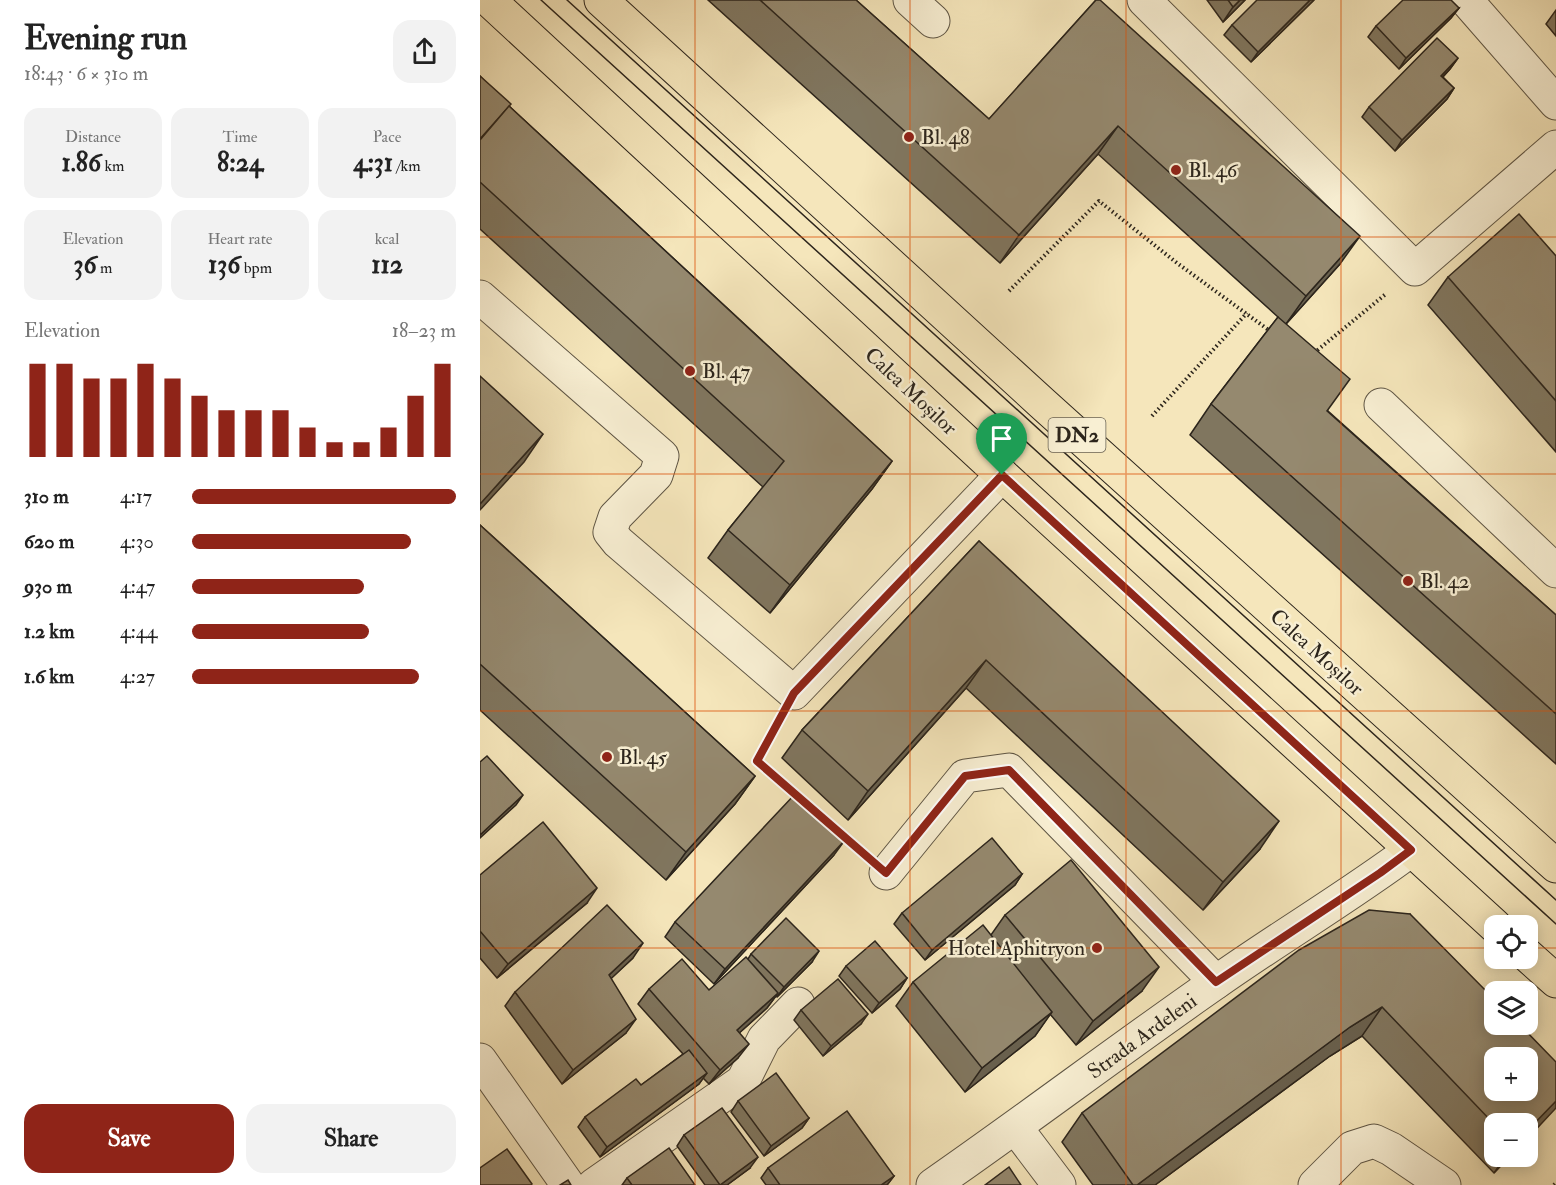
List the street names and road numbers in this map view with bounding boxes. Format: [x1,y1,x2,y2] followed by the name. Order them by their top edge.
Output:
[859,342,963,441] street label: Calea Moșilor
[1048,418,1106,452] road number: DN2
[1264,603,1369,702] street label: Calea Moșilor
[1082,987,1203,1085] street label: Strada Ardeleni

